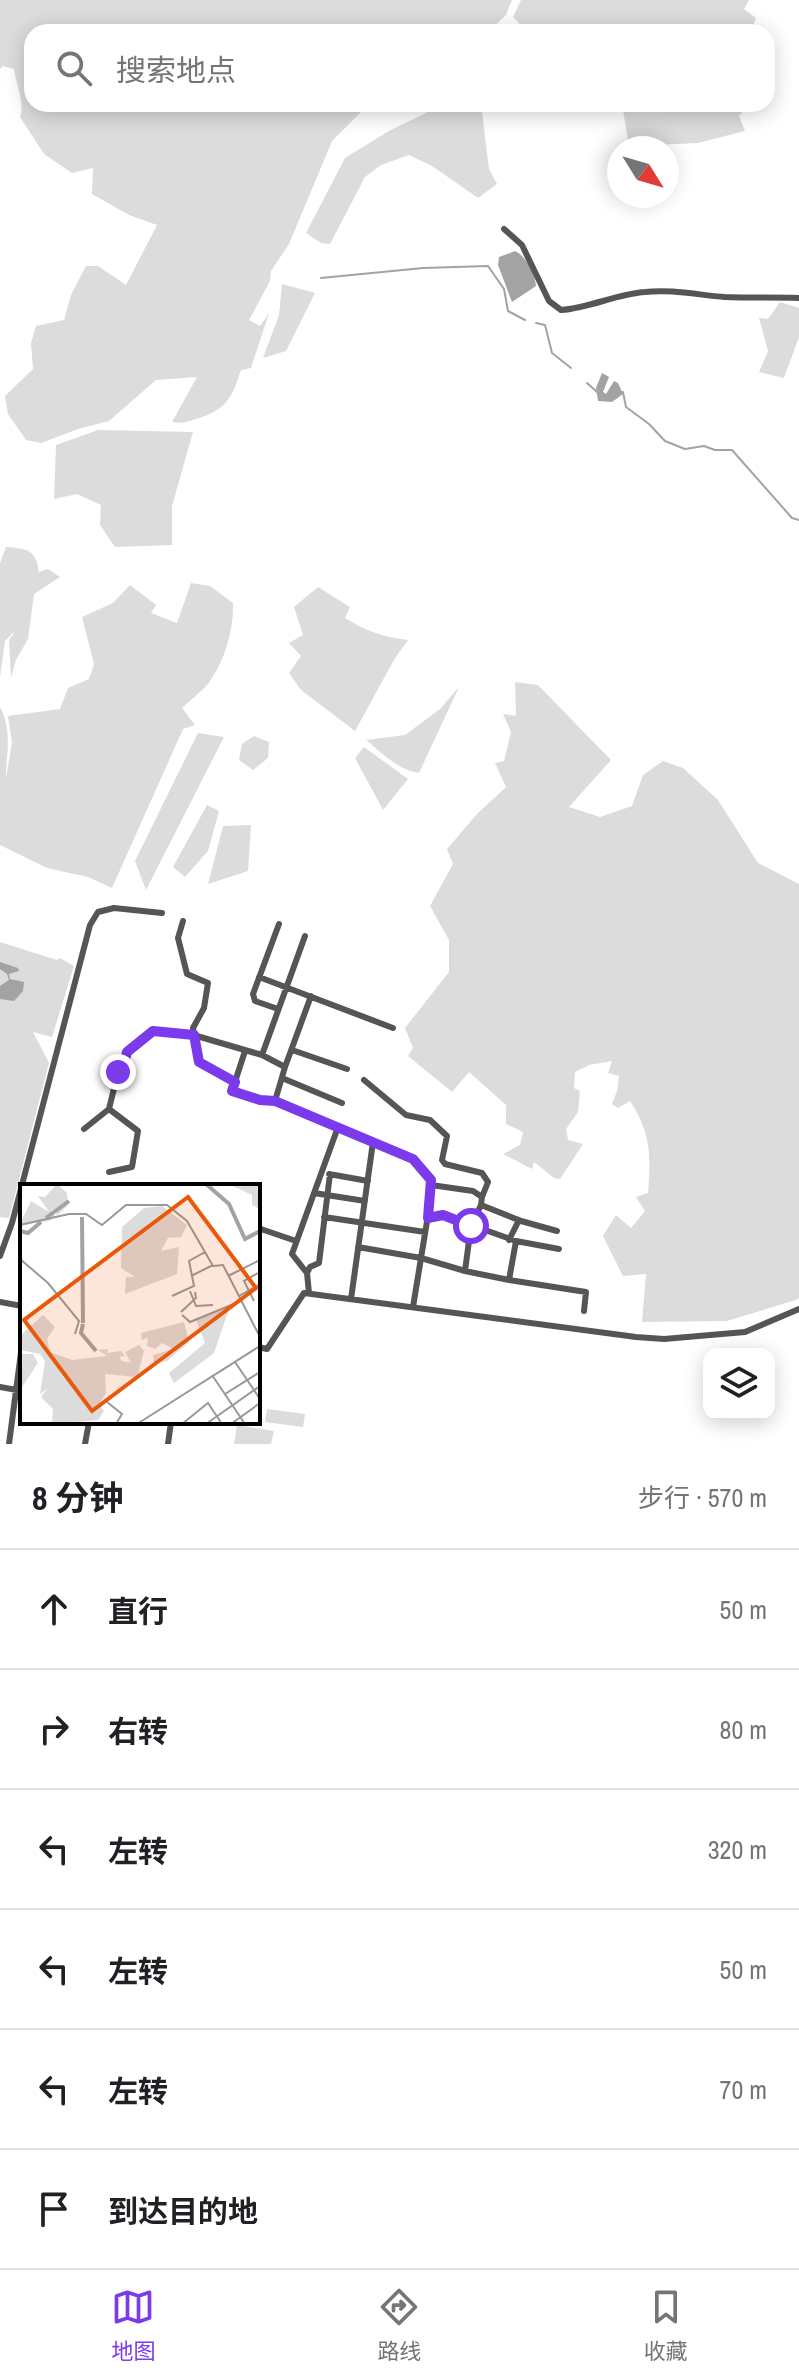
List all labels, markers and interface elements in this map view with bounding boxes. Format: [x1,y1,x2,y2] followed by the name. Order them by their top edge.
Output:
[24,24,775,112] search box
[52,46,96,90] icon: search
[116,50,236,90] text: 搜索地点
[607,136,679,208] north arrow
[100,1054,136,1090] route end
[20,1184,260,1424] inset map
[453,1208,489,1244] route start
[703,1348,775,1420] map controls
[703,1348,775,1420] button: layers
[32,1475,123,1521] text: 8 分钟
[638,1480,767,1515] text: 步行 · 570 m
[32,1587,76,1631] icon: ahead
[108,1591,168,1631] text: 直行
[720,1592,767,1627] text: 50 m
[32,1707,76,1751] icon: right
[108,1711,168,1751] text: 右转
[720,1712,767,1747] text: 80 m
[32,1827,76,1871] icon: left
[108,1831,168,1871] text: 左转
[708,1832,767,1867] text: 320 m
[32,1947,76,1991] icon: left
[108,1951,168,1991] text: 左转
[720,1952,767,1987] text: 50 m
[32,2067,76,2111] icon: left
[108,2071,168,2111] text: 左转
[720,2072,767,2107] text: 70 m
[32,2187,76,2231] icon: arrive
[108,2191,258,2231] text: 到达目的地
[111,2285,155,2366] tab: 地图
[377,2285,422,2366] tab: 路线
[644,2285,688,2366] tab: 收藏

